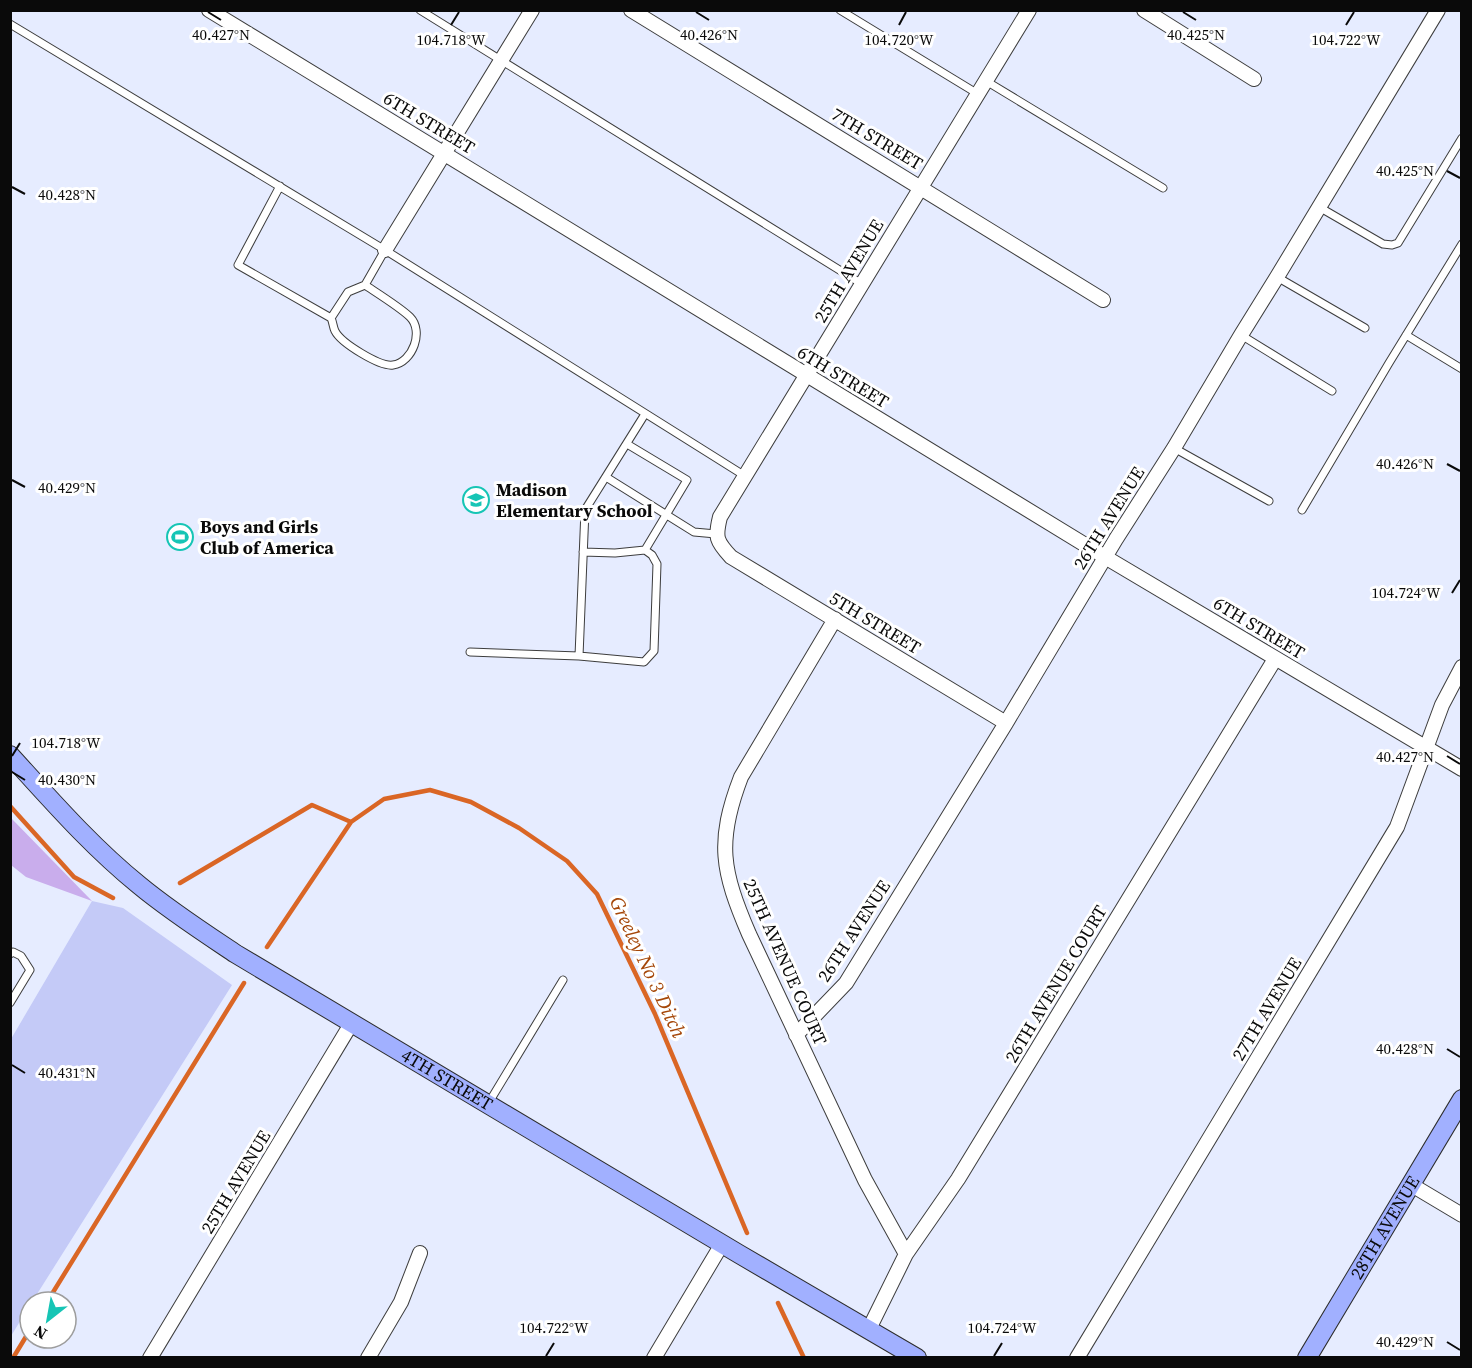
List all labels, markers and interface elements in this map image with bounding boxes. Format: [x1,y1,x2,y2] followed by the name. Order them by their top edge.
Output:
[192,24,250,45] text: 40.427°N
[680,24,738,45] text: 40.426°N
[1167,24,1225,45] text: 40.425°N
[417,29,486,50] text: 104.718°W
[865,29,934,50] text: 104.720°W
[1312,29,1381,50] text: 104.722°W
[379,85,480,160] street label: 6TH STREET
[827,101,928,176] street label: 7TH STREET
[1376,160,1434,181] text: 40.425°N
[38,184,96,205] text: 40.428°N
[808,214,889,327] street label: 25TH AVENUE
[793,339,894,414] street label: 6TH STREET
[1376,453,1434,474] text: 40.426°N
[1067,462,1150,574] street label: 26TH AVENUE
[38,477,96,498] text: 40.429°N
[496,477,653,523] place label: Madison Elementary School
[461,485,491,515] school or university icon: Madison Elementary School
[200,514,334,560] place label: Boys and Girls Club of America
[165,522,195,552] sports icon: Boys and Girls Club of America
[1372,582,1441,603] text: 104.724°W
[825,585,926,660] street label: 5TH STREET
[1209,590,1310,665] street label: 6TH STREET
[32,732,101,753] text: 104.718°W
[1376,746,1434,767] text: 40.427°N
[38,769,96,790] text: 40.430°N
[738,875,833,1049] street label: 25TH AVENUE COURT
[811,875,896,986] street label: 26TH AVENUE
[603,892,693,1043] water label: Greeley No 3 Ditch
[999,900,1113,1067] street label: 26TH AVENUE COURT
[1226,952,1307,1065] street label: 27TH AVENUE
[1376,1038,1434,1059] text: 40.428°N
[397,1042,498,1116] street label: 4TH STREET
[38,1062,96,1083] text: 40.431°N
[195,1125,276,1238] street label: 25TH AVENUE
[1344,1171,1425,1284] street label: 28TH AVENUE
[18,1290,78,1350] north arrow
[520,1317,589,1338] text: 104.722°W
[968,1317,1037,1338] text: 104.724°W
[29,1320,51,1345] text: N
[1376,1331,1434,1352] text: 40.429°N

